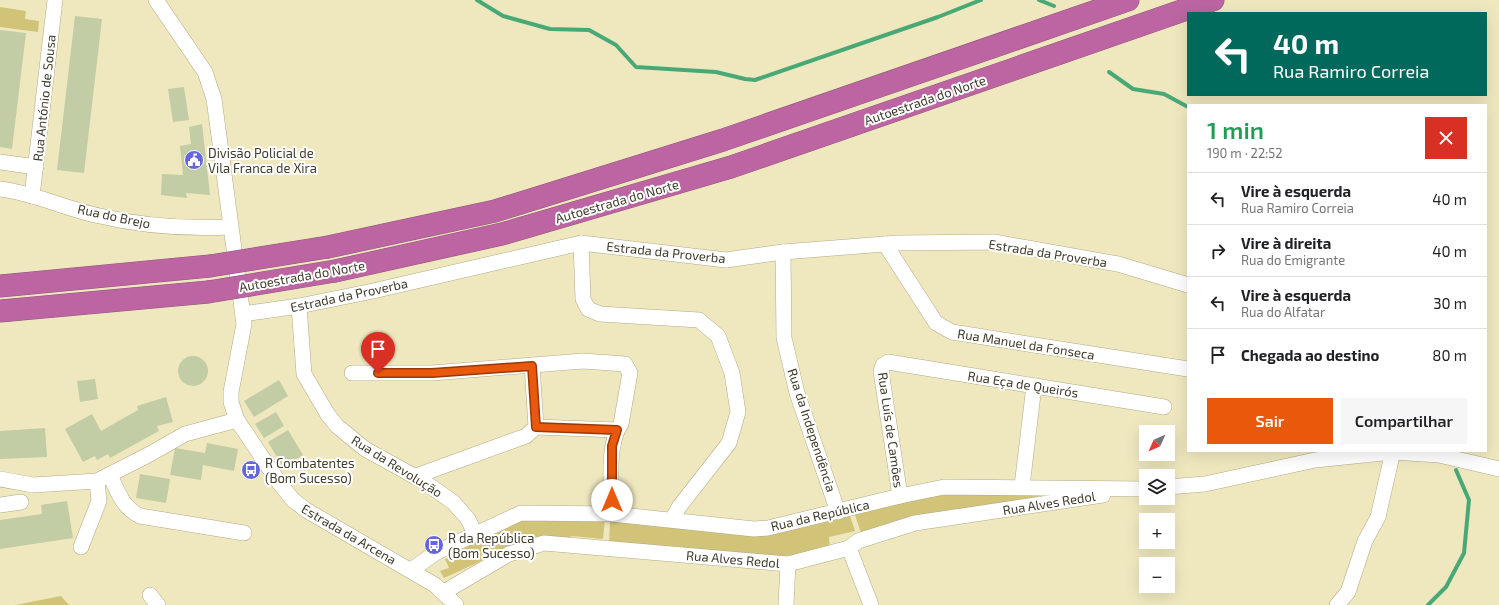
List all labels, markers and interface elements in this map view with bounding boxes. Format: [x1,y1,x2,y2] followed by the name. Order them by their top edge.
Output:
[1273,26,1339,60] text: 40 m
[1207,28,1259,80] icon: left
[29,34,59,162] street label: Rua António de Sousa
[1273,60,1429,82] text: Rua Ramiro Correia
[862,72,988,128] street label: Autoestrada do Norte
[1207,115,1264,144] text: 1 min
[1425,117,1467,159] button: close
[208,145,317,176] place label: Divisão Policial de Vila Franca de Xira
[1207,145,1283,161] text: 190 m · 22:52
[183,149,205,171] public building icon: Divisão Policial de Vila Franca de Xira
[553,176,681,226] street label: Autoestrada do Norte
[1241,182,1351,200] text: Vire à esquerda
[1207,188,1229,210] icon: left
[1432,190,1467,208] text: 40 m
[76,200,152,232] street label: Rua do Brejo
[1241,200,1354,216] text: Rua Ramiro Correia
[1241,234,1331,252] text: Vire à direita
[988,236,1108,270] street label: Estrada da Proverba
[606,238,726,266] street label: Estrada da Proverba
[1207,240,1229,262] icon: right
[1432,242,1467,260] text: 40 m
[1241,252,1345,268] text: Rua do Emigrante
[238,257,366,295] street label: Autoestrada do Norte
[289,275,409,315] street label: Estrada da Proverba
[1241,286,1351,304] text: Vire à esquerda
[1207,292,1229,314] icon: left
[1433,294,1467,312] text: 30 m
[1241,304,1325,320] text: Rua do Alfatar
[956,325,1096,363] street label: Rua Manuel da Fonseca
[361,332,395,373] pin
[367,338,389,360] icon: arrive
[1207,344,1229,366] icon: arrive
[1241,346,1379,364] text: Chegada ao destino
[1432,346,1467,364] text: 80 m
[784,366,840,494] street label: Rua da Independência
[966,367,1079,402] street label: Rua Eça de Queirós
[875,371,907,489] street label: Rua Luís de Camões
[1207,398,1333,444] button: Sair
[1341,398,1467,444] button: Compartilhar
[1139,425,1175,461] north arrow
[1139,425,1175,593] map controls
[348,432,445,501] street label: Rua da Revolução
[265,455,355,486] place label: R Combatentes (Bom Sucesso)
[240,459,262,481] bus stop icon: R Combatentes (Bom Sucesso)
[1139,469,1175,505] button: layers
[591,479,633,521] position arrow
[1001,488,1097,518] street label: Rua Alves Redol
[769,496,871,534] street label: Rua da República
[299,500,399,568] street label: Estrada da Arcena
[1139,513,1175,549] button: +
[448,530,535,561] place label: R da República (Bom Sucesso)
[423,534,445,556] bus stop icon: R da República (Bom Sucesso)
[686,547,781,571] street label: Rua Alves Redol
[1139,557,1175,593] button: −

